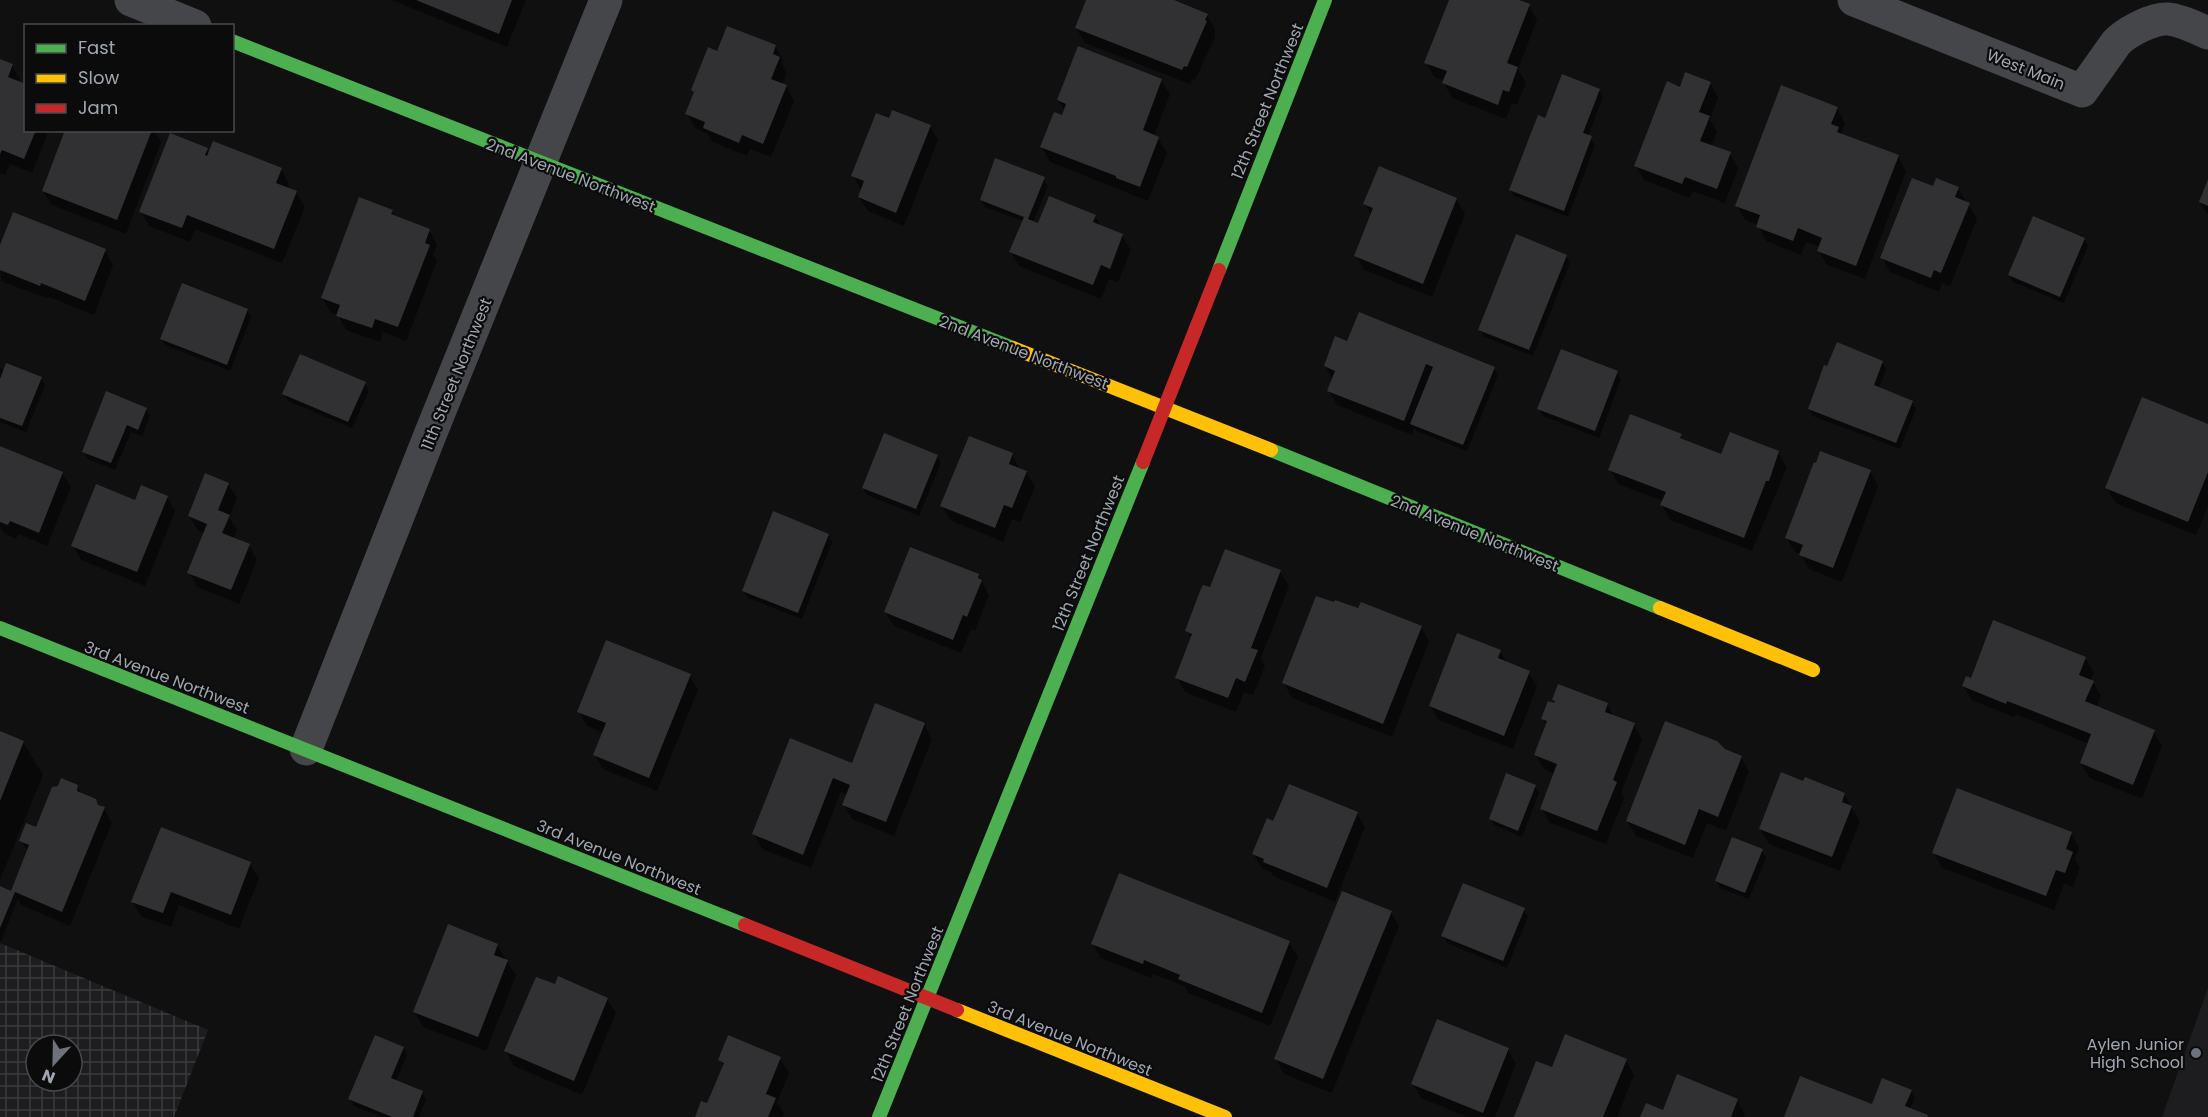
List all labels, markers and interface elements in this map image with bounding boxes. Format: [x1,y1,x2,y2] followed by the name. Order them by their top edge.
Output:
[1226,20,1309,183] street label: 12th Street Northwest
[24,24,234,132] legend
[78,35,115,60] text: Fast
[1983,43,2068,96] street label: West Main
[78,65,120,90] text: Slow
[78,95,118,120] text: Jam
[483,133,659,218] street label: 2nd Avenue Northwest
[415,294,498,454] street label: 11th Street Northwest
[936,310,1112,395] street label: 2nd Avenue Northwest
[1047,472,1130,635] street label: 12th Street Northwest
[1387,489,1563,578] street label: 2nd Avenue Northwest
[81,635,253,720] street label: 3rd Avenue Northwest
[533,814,705,901] street label: 3rd Avenue Northwest
[866,923,949,1086] street label: 12th Street Northwest
[984,995,1156,1082] street label: 3rd Avenue Northwest
[24,1033,84,1093] north arrow
[2087,1033,2184,1074] place label: Aylen Junior High School
[2189,1046,2203,1060] marker: Aylen Junior High School
[39,1064,58,1089] text: N

